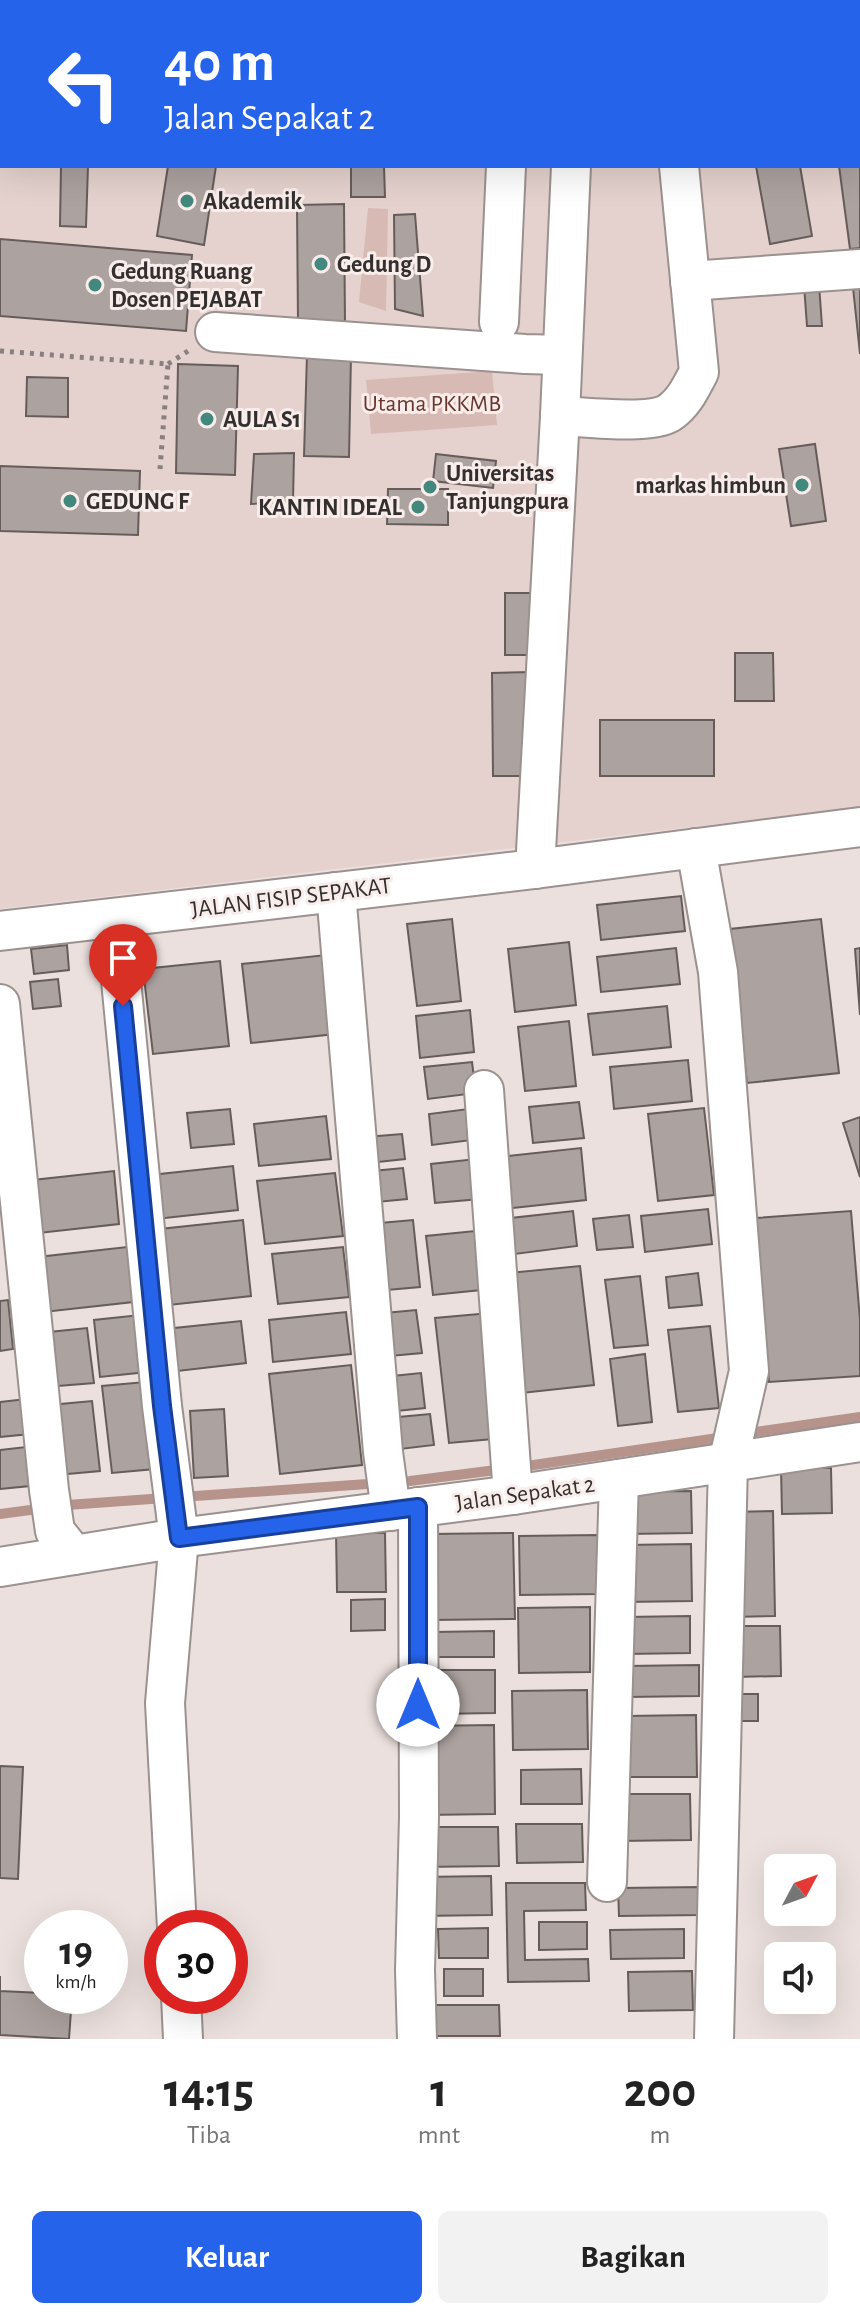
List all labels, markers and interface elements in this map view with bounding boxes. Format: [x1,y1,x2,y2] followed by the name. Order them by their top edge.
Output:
[32,32,136,136] icon: left
[164,35,275,91] text: 40 m
[164,100,375,136] text: Jalan Sepakat 2
[203,190,302,214] place label: Akademik
[178,192,196,210] marker: Akademik
[337,253,432,277] place label: Gedung D
[312,255,330,273] marker: Gedung D
[111,260,263,312] place label: Gedung Ruang Dosen PEJABAT
[86,276,104,294] marker: Gedung Ruang Dosen PEJABAT
[363,392,501,416] park label: Utama PKKMB
[223,408,301,432] place label: AULA S1
[198,410,216,428] marker: AULA S1
[446,462,569,514] place label: Universitas Tanjungpura
[635,474,786,498] place label: markas himbun
[793,476,811,494] marker: markas himbun
[421,478,439,496] marker: Universitas Tanjungpura
[86,490,190,514] place label: GEDUNG F
[61,492,79,510] marker: GEDUNG F
[258,496,403,520] place label: KANTIN IDEAL
[409,498,427,516] marker: KANTIN IDEAL
[189,874,393,922] street label: JALAN FISIP SEPAKAT
[89,924,157,1006] pin
[101,936,145,980] icon: arrive
[454,1472,596,1516] street label: Jalan Sepakat 2
[376,1663,460,1747] position arrow
[764,1854,836,1926] north arrow
[764,1854,836,2014] map controls
[144,1910,248,2014] speed limit sign: 30
[59,1932,93,1972] text: 19
[764,1942,836,2014] button: sound
[55,1972,97,1992] text: km/h
[164,2068,254,2116] text: 14:15
[430,2068,448,2116] text: 1
[624,2068,696,2116] text: 200
[187,2122,231,2148] text: Tiba
[418,2122,460,2148] text: mnt
[650,2122,670,2148] text: m
[32,2211,422,2303] button: Keluar
[438,2211,828,2303] button: Bagikan

